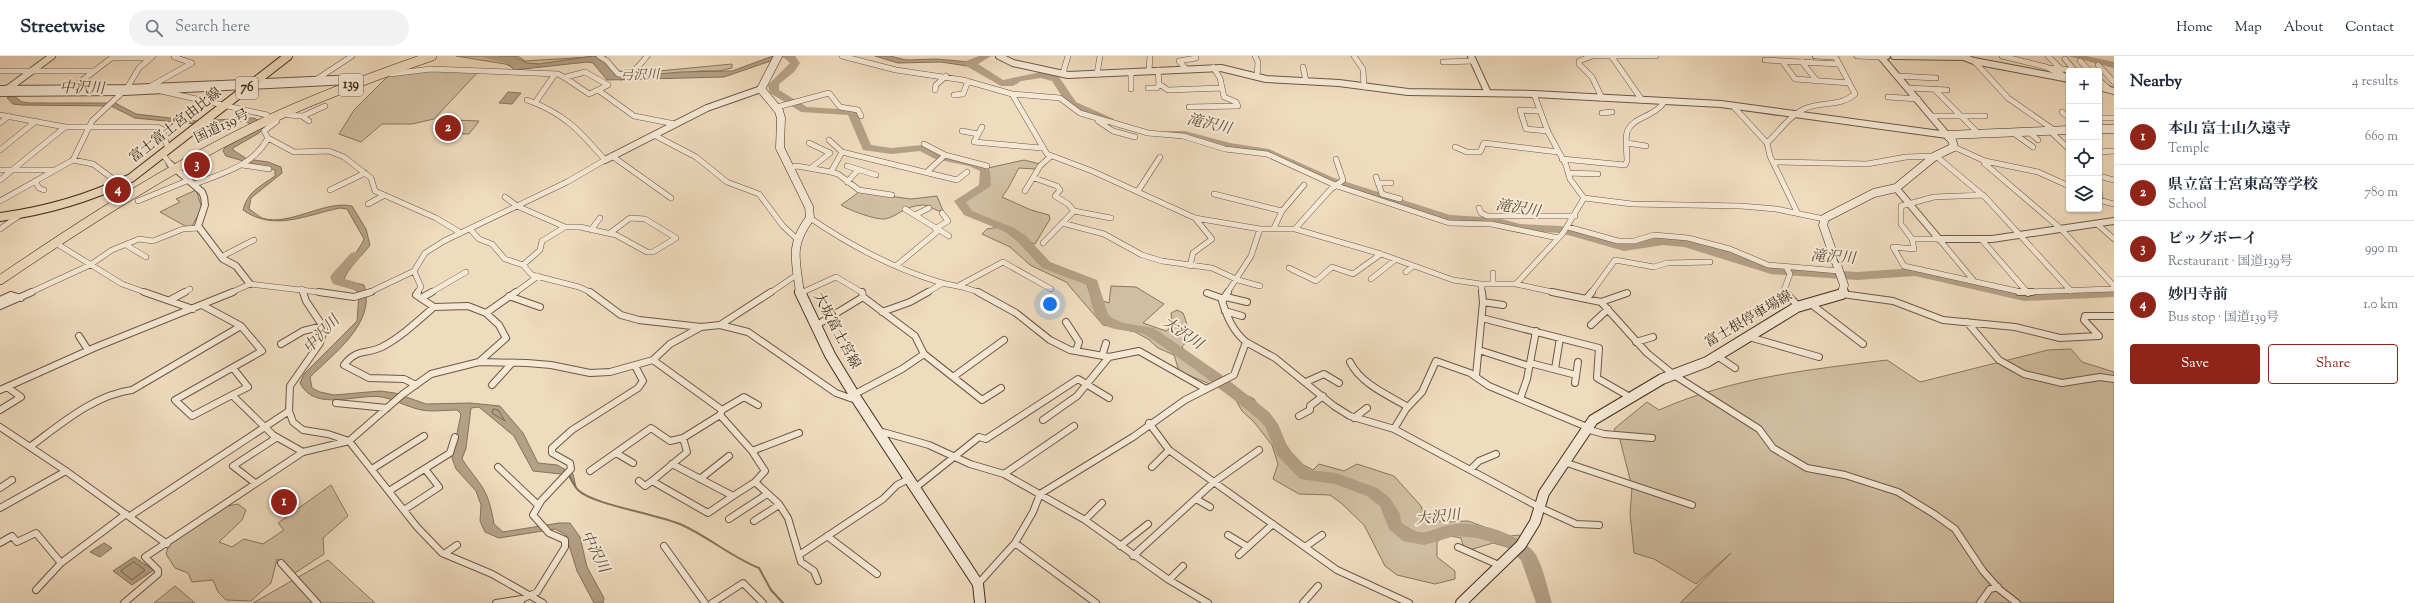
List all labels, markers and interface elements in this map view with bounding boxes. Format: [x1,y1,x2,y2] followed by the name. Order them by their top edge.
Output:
[129,10,409,46] search box
[20,14,105,41] text: Streetwise
[143,17,165,39] icon: search
[175,17,250,38] text: Search here
[2176,18,2213,38] text: Home
[2235,18,2262,38] text: Map
[2284,18,2323,38] text: About
[2345,18,2394,38] text: Contact
[620,66,662,86] water label: 弓沢川
[2066,68,2102,212] map controls
[2066,68,2102,104] button: +
[2130,70,2182,94] text: Nearby
[2352,73,2398,91] text: 4 results
[339,74,363,96] road number: 139
[236,77,258,99] road number: 76
[59,78,107,100] water label: 中沢川
[126,84,226,168] street label: 富士富士宮由比線
[2066,104,2102,140] button: −
[191,105,253,149] street label: 国道139号
[1185,110,1235,141] water label: 滝沢川
[435,113,461,143] pin: 2
[2168,119,2291,140] text: 本山 富士山久遠寺
[2141,128,2145,146] text: 1
[2365,128,2398,146] text: 660 m
[2066,140,2102,176] button: locate
[2168,140,2209,158] text: Temple
[184,150,210,180] pin: 3
[105,175,131,205] pin: 4
[2168,175,2318,196] text: 県立富士宮東高等学校
[2066,176,2102,212] button: layers
[2140,184,2146,202] text: 2
[2365,184,2398,202] text: 780 m
[1494,195,1544,223] water label: 滝沢川
[2168,196,2207,214] text: School
[2168,229,2257,250] text: ビッグボーイ
[2140,240,2146,258] text: 3
[2365,240,2398,258] text: 990 m
[1810,246,1858,270] water label: 滝沢川
[2168,253,2292,271] text: Restaurant · 国道139号
[2168,285,2228,306] text: 妙円寺前
[1702,287,1796,353] street label: 富士根停車場線
[807,289,865,373] street label: 大坂富士宮線
[1040,294,1060,314] your location
[2140,296,2146,314] text: 4
[2363,296,2398,314] text: 1.0 km
[2168,309,2279,327] text: Bus stop · 国道139号
[299,310,346,359] water label: 中沢川
[1157,313,1208,356] water label: 大沢川
[2130,344,2260,384] button: Save
[2268,344,2398,384] button: Share
[271,487,297,517] pin: 1
[1415,505,1463,531] water label: 大沢川
[574,527,614,579] water label: 中沢川

